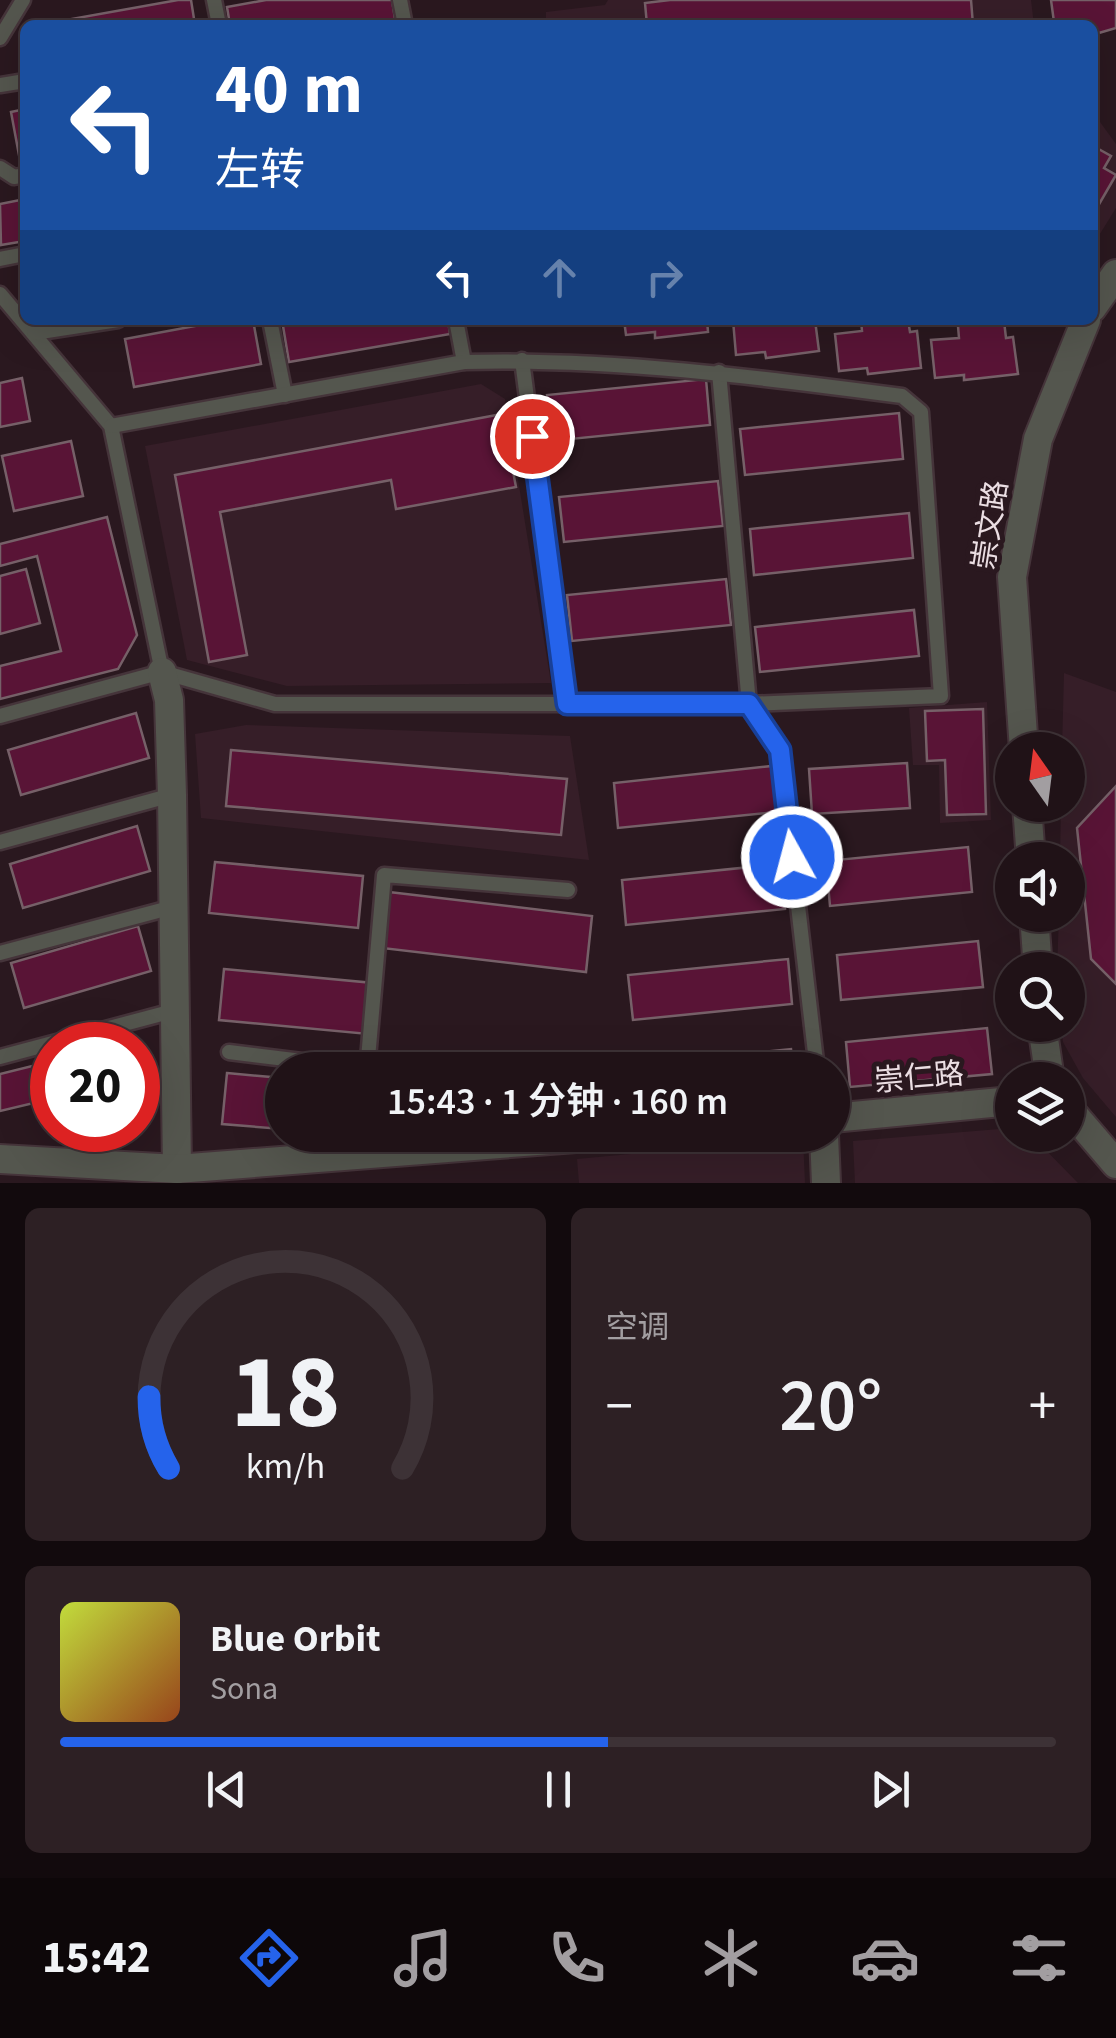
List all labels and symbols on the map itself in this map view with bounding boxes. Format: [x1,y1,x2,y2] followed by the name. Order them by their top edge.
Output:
[490,394,575,479] pin
[962,477,1019,573] street label: 崇文路
[995,732,1085,822] north arrow
[740,805,844,909] position arrow
[30,1022,160,1152] speed limit sign: 20
[872,1052,966,1103] street label: 崇仁路

